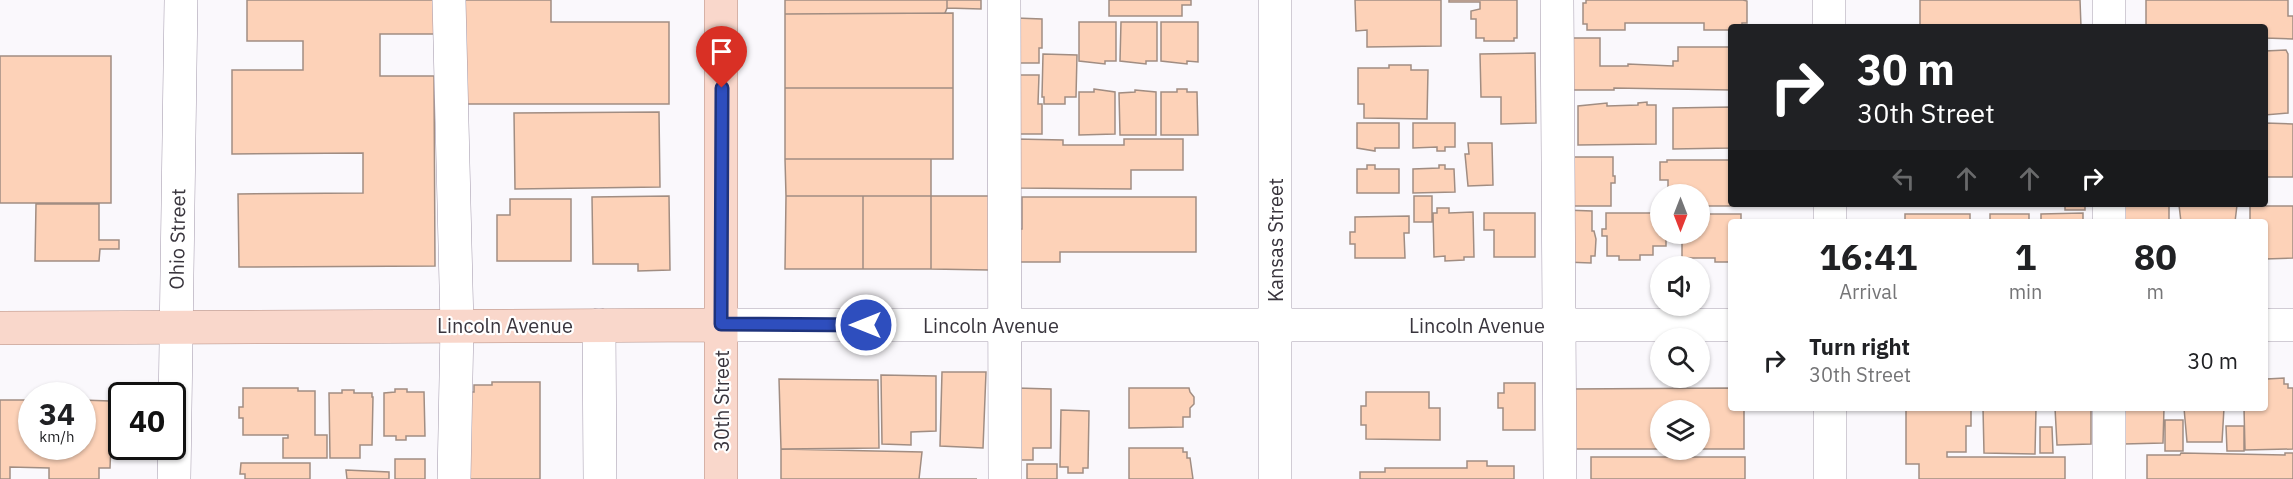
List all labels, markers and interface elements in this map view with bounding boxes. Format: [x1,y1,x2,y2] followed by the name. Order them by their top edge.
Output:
[696,26,747,88] pin
[705,35,738,68] icon: arrive
[1857,42,1955,97] text: 30 m
[1758,48,1836,126] icon: right
[1857,95,1995,130] text: 30th Street
[1887,162,1920,195] icon: left
[1950,162,1983,195] icon: ahead
[2013,162,2046,195] icon: ahead
[2076,162,2109,195] icon: right
[1262,178,1289,302] street label: Kansas Street
[1650,184,1710,244] north arrow
[1650,184,1710,460] map controls
[163,188,191,290] street label: Ohio Street
[1819,233,1917,280] text: 16:41
[2015,233,2036,280] text: 1
[2134,233,2177,280] text: 80
[1650,256,1710,316] button: sound
[1839,278,1897,305] text: Arrival
[2009,278,2042,305] text: min
[2146,278,2164,305] text: m
[834,293,898,357] position arrow
[437,312,573,339] street label: Lincoln Avenue
[923,312,1059,339] street label: Lincoln Avenue
[1409,312,1545,339] street label: Lincoln Avenue
[1650,328,1710,388] button: search
[1809,332,1910,361] text: Turn right
[1758,344,1791,377] icon: right
[2187,346,2238,375] text: 30 m
[708,350,735,452] street label: 30th Street
[1809,361,1911,388] text: 30th Street
[108,382,186,460] speed limit sign: 40
[39,394,75,433] text: 34
[1650,400,1710,460] button: layers
[39,427,75,446] text: km/h

